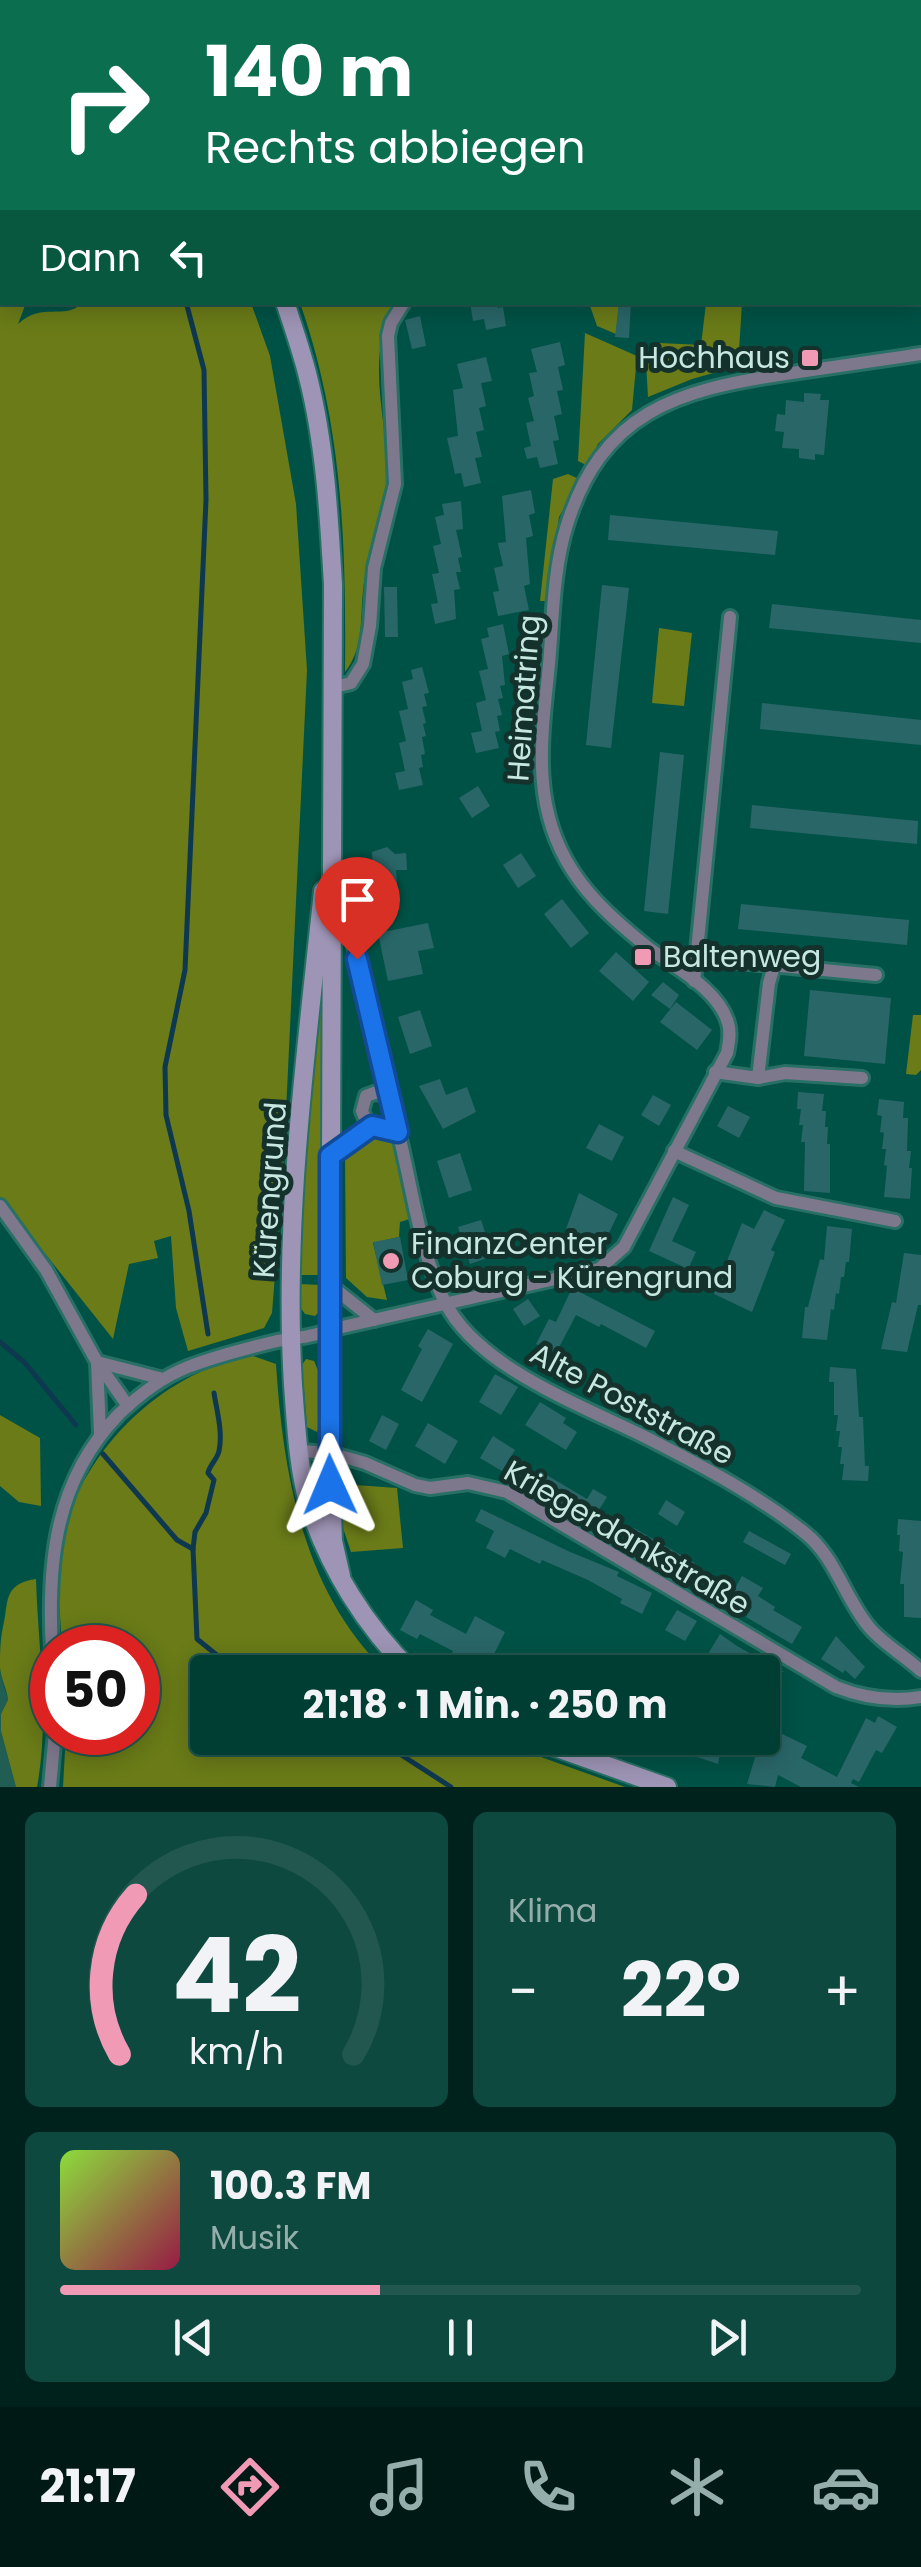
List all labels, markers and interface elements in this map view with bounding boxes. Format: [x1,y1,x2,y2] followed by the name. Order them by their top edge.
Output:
[205,22,413,121] text: 140 m
[40,40,170,170] icon: right
[205,116,586,179] text: Rechts abbiegen
[161,230,216,285] icon: left
[40,231,141,284] text: Dann
[638,336,790,379] place label: Hochhaus
[799,347,821,369] marker: Hochhaus
[496,613,551,783] street label: Heimatring
[315,857,400,960] pin
[330,872,385,927] icon: arrive
[663,935,821,978] place label: Baltenweg
[632,946,654,968] marker: Baltenweg
[242,1101,297,1279] street label: Kürengrund
[411,1222,733,1299] place label: FinanzCenter Coburg - Kürengrund
[380,1250,402,1272] marker: FinanzCenter Coburg - Kürengrund
[523,1332,742,1475] street label: Alte Poststraße
[278,1433,382,1537] position arrow
[496,1450,758,1626] street label: Kriegerdankstraße
[30,1625,160,1755] speed limit sign: 50
[303,1678,667,1731] text: 21:18 · 1 Min. · 250 m
[508,1888,598,1933] text: Klima
[172,1903,301,2048] text: 42
[621,1938,741,2043] text: 22°
[508,1953,538,2030] text: −
[823,1953,861,2030] text: +
[189,2026,284,2077] text: km/h
[210,2159,371,2212] text: 100.3 FM
[210,2215,299,2260] text: Musik
[166,2310,221,2365] icon: previous
[433,2310,488,2365] icon: pause
[700,2310,755,2365] icon: next
[215,2452,285,2522] icon: directions
[364,2452,434,2522] icon: music
[513,2452,583,2522] icon: phone
[662,2452,732,2522] icon: climate
[811,2452,881,2522] icon: car
[40,2455,136,2518] text: 21:17

